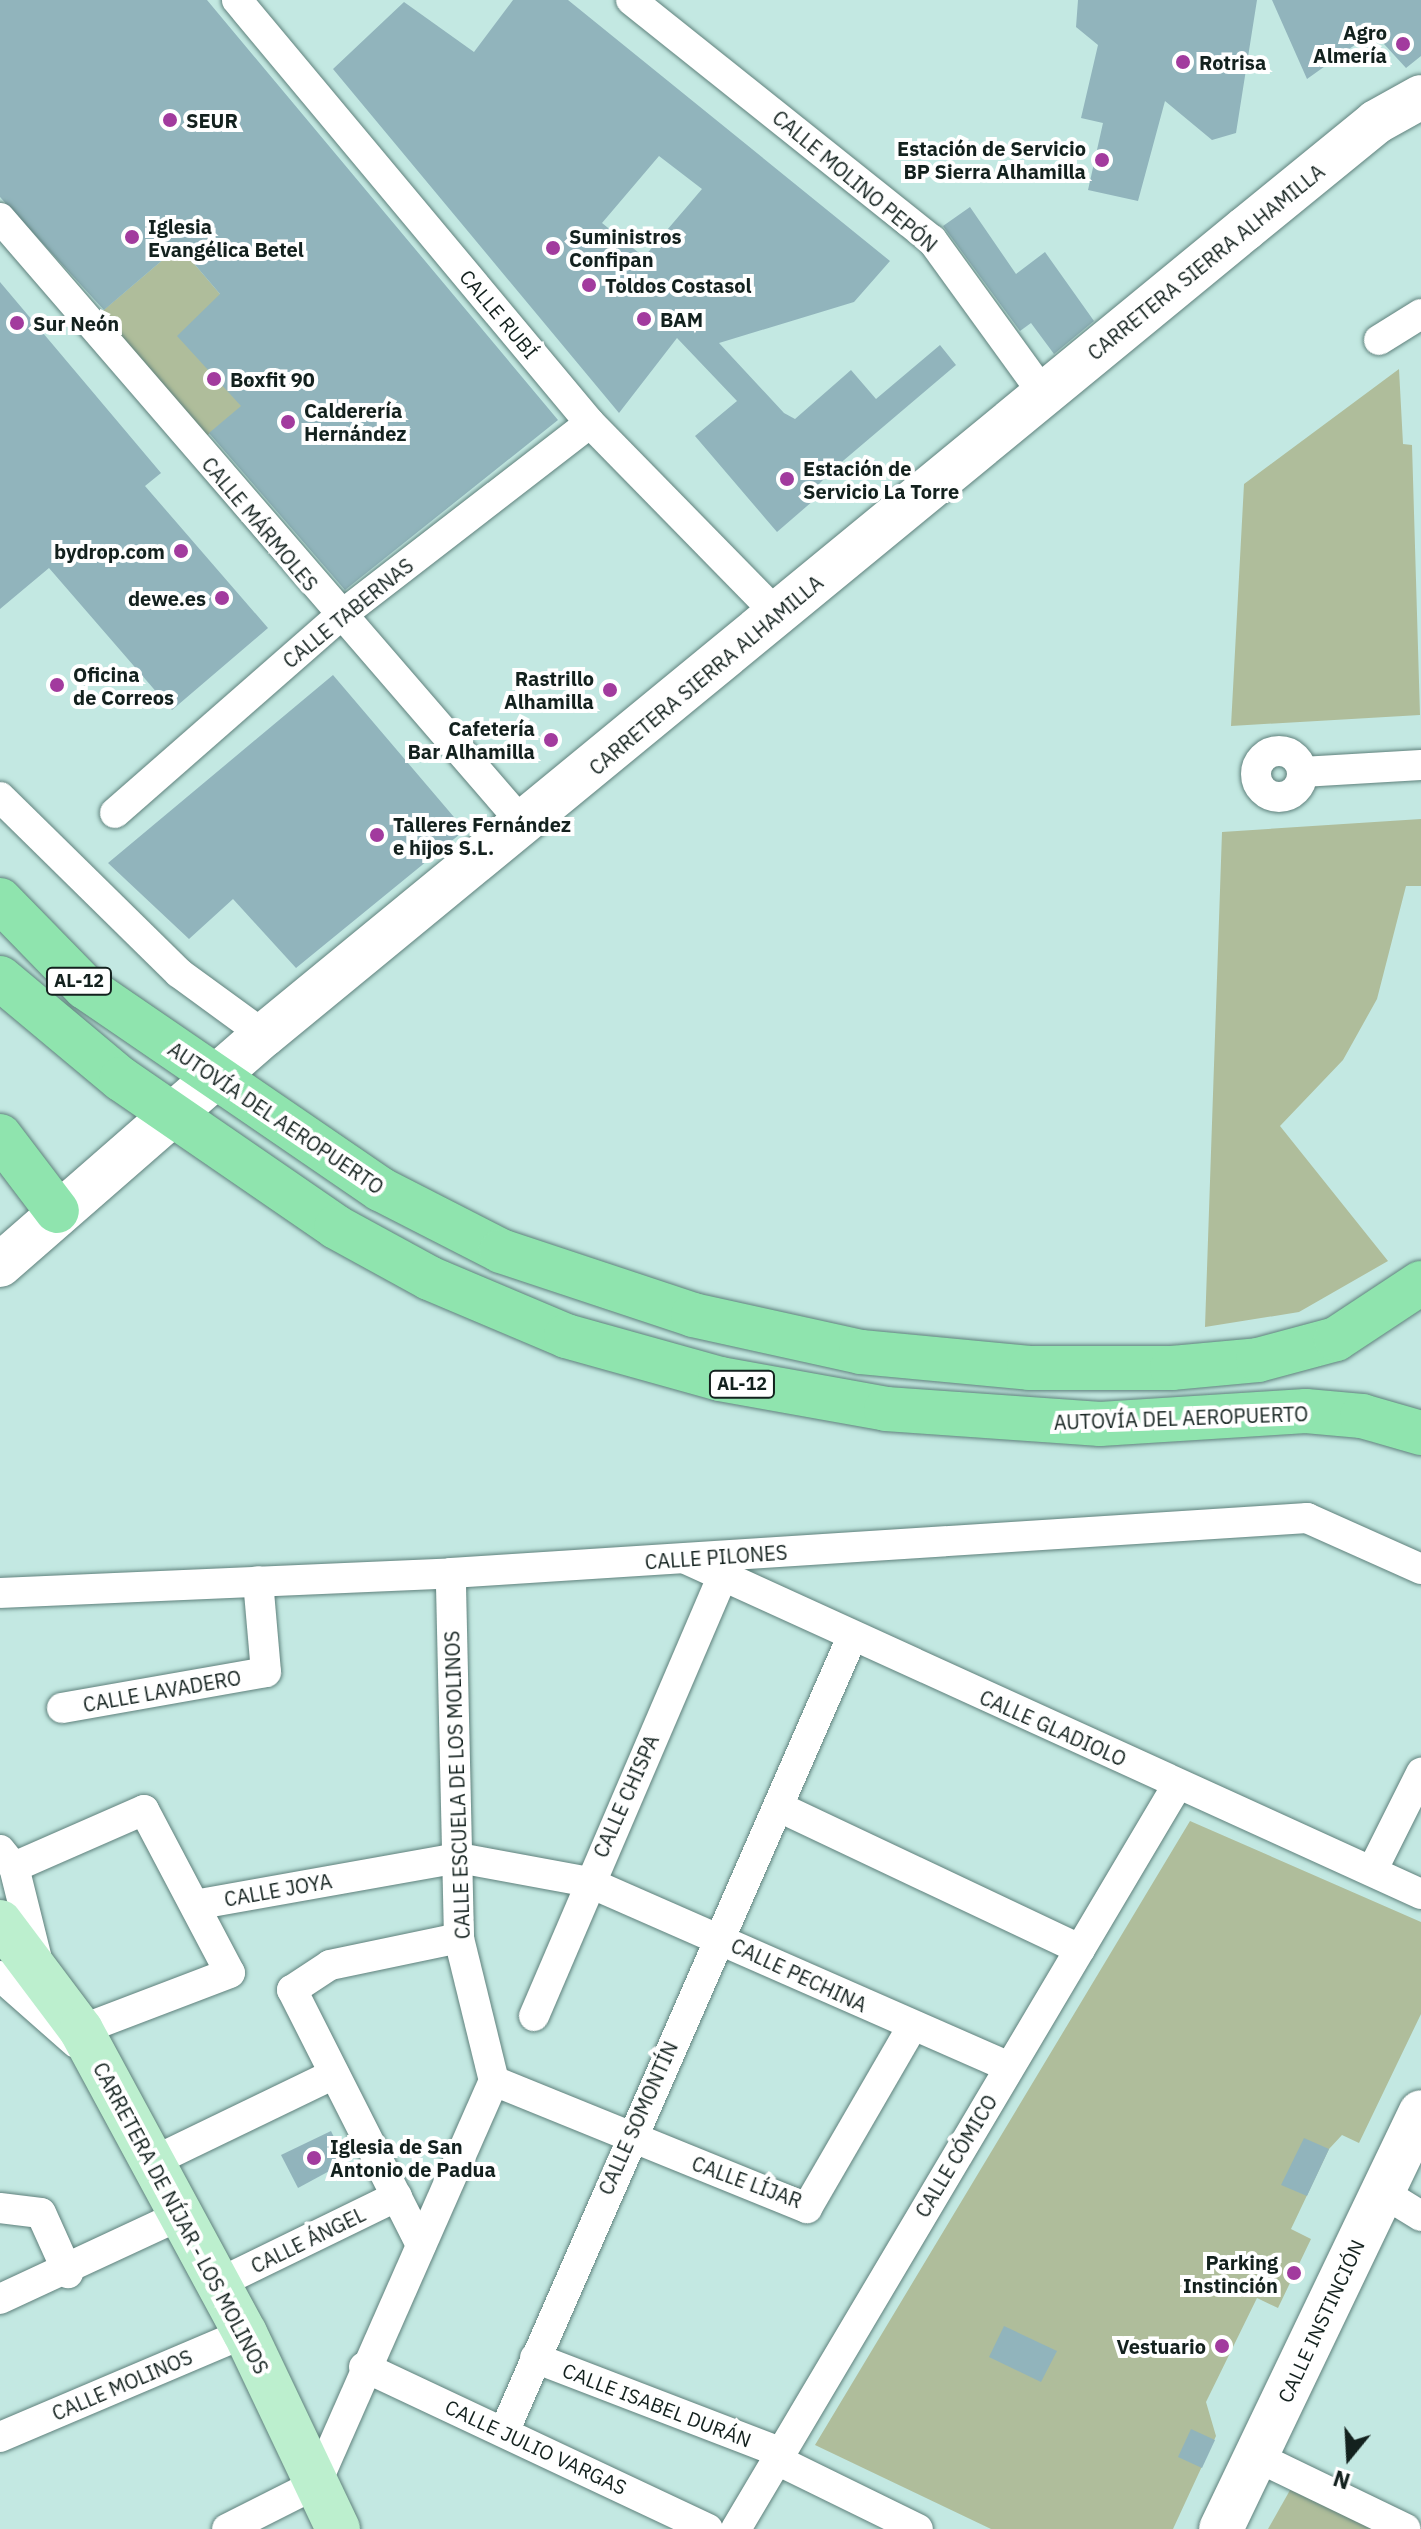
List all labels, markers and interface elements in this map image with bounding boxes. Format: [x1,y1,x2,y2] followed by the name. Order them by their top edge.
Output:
[1313,20,1387,67] place label: Agro Almería
[1394,35,1412,53] marker: Agro Almería
[1199,50,1266,74] place label: Rotrisa
[1174,53,1192,71] marker: Rotrisa
[768,105,942,257] street label: CALLE MOLINO PEPÓN
[186,108,238,132] place label: SEUR
[161,111,179,129] marker: SEUR
[897,136,1086,183] place label: Estación de Servicio BP Sierra Alhamilla
[1093,151,1111,169] marker: Estación de Servicio BP Sierra Alhamilla
[1083,159,1329,365] street label: CARRETERA SIERRA ALHAMILLA
[148,214,304,261] place label: Iglesia Evangélica Betel
[569,224,682,271] place label: Suministros Confipan
[123,228,141,246] marker: Iglesia Evangélica Betel
[544,239,562,257] marker: Suministros Confipan
[455,265,543,363] street label: CALLE RUBÍ
[605,273,752,297] place label: Toldos Costasol
[580,276,598,294] marker: Toldos Costasol
[660,307,703,331] place label: BAM
[635,310,653,328] marker: BAM
[33,311,119,335] place label: Sur Neón
[8,314,26,332] marker: Sur Neón
[230,367,315,391] place label: Boxfit 90
[205,370,223,388] marker: Boxfit 90
[304,398,407,445] place label: Calderería Hernández
[279,413,297,431] marker: Calderería Hernández
[197,452,323,596] street label: CALLE MÁRMOLES
[803,456,959,503] place label: Estación de Servicio La Torre
[778,470,796,488] marker: Estación de Servicio La Torre
[54,539,165,563] place label: bydrop.com
[172,542,190,560] marker: bydrop.com
[278,553,418,673] street label: CALLE TABERNAS
[584,570,828,780] street label: CARRETERA SIERRA ALHAMILLA
[128,586,206,610] place label: dewe.es
[213,589,231,607] marker: dewe.es
[73,662,174,709] place label: Oficina de Correos
[504,666,594,713] place label: Rastrillo Alhamilla
[48,676,66,694] marker: Oficina de Correos
[601,681,619,699] marker: Rastrillo Alhamilla
[407,716,535,763] place label: Cafetería Bar Alhamilla
[542,731,560,749] marker: Cafetería Bar Alhamilla
[393,812,571,859] place label: Talleres Fernández e hijos S.L.
[368,826,386,844] marker: Talleres Fernández e hijos S.L.
[45,967,113,995] road number: AL-12
[164,1037,388,1199] street label: AUTOVÍA DEL AEROPUERTO
[708,1370,776,1398] road number: AL-12
[1053,1402,1309,1434] street label: AUTOVÍA DEL AEROPUERTO
[644,1540,788,1574] street label: CALLE PILONES
[440,1630,474,1940] street label: CALLE ESCUELA DE LOS MOLINOS
[81,1665,243,1717] street label: CALLE LAVADERO
[976,1685,1130,1771] street label: CALLE GLADIOLO
[588,1731,664,1861] street label: CALLE CHISPA
[222,1869,334,1911] street label: CALLE JOYA
[727,1933,871,2017] street label: CALLE PECHINA
[593,2038,683,2198] street label: CALLE SOMONTÍN
[88,2058,274,2378] street label: CARRETERA DE NÍJAR - LOS MOLINOS
[910,2090,1002,2222] street label: CALLE CÓMICO
[330,2134,496,2181] place label: Iglesia de San Antonio de Padua
[305,2149,323,2167] marker: Iglesia de San Antonio de Padua
[689,2151,805,2213] street label: CALLE LÍJAR
[247,2202,369,2278] street label: CALLE ÁNGEL
[1273,2236,1369,2406] street label: CALLE INSTINCIÓN
[1183,2250,1278,2297] place label: Parking Instinción
[1285,2264,1303,2282] marker: Parking Instinción
[1117,2334,1206,2358] place label: Vestuario
[1213,2337,1231,2355] marker: Vestuario
[48,2345,196,2425] street label: CALLE MOLINOS
[559,2358,755,2452] street label: CALLE ISABEL DURÁN
[441,2394,631,2500] street label: CALLE JULIO VARGAS
[1309,2417,1389,2497] north arrow
[1329,2464,1353,2497] text: N

